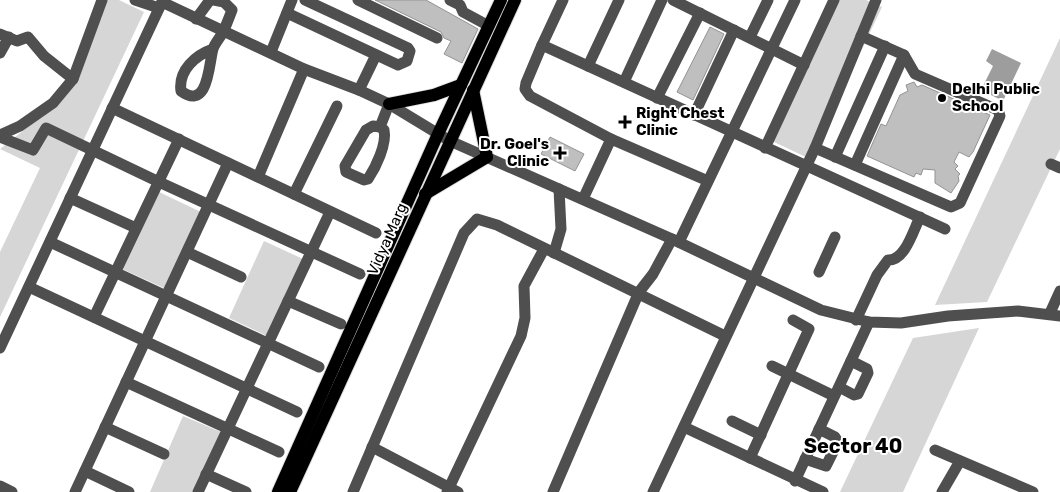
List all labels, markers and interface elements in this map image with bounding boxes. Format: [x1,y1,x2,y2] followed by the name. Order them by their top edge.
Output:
[952,80,1040,115] place label: Delhi Public School
[936,92,948,104] marker: Delhi Public School
[636,104,725,139] place label: Right Chest Clinic
[618,115,632,129] marker: Right Chest Clinic
[480,135,549,170] place label: Dr. Goel's Clinic
[553,146,567,160] marker: Dr. Goel's Clinic
[363,200,411,278] street label: Vidya Marg
[804,434,902,458] district label: Sector 40

